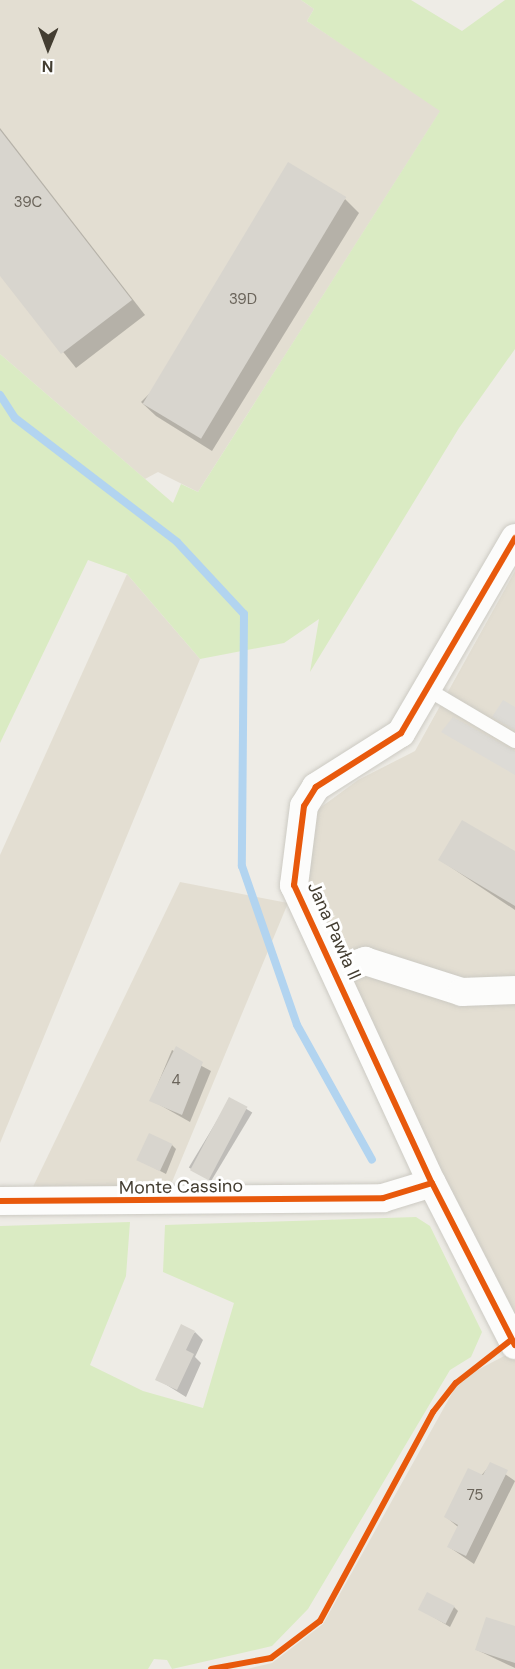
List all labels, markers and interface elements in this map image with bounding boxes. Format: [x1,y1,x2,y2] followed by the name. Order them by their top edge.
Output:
[18,18,78,78] north arrow
[42,56,54,77] text: N
[14,194,42,212] house number: 39C
[229,291,257,309] house number: 39D
[303,879,365,983] street label: Jana Pawła II
[171,1072,181,1090] house number: 4
[119,1175,243,1199] street label: Monte Cassino
[467,1487,483,1505] house number: 75

